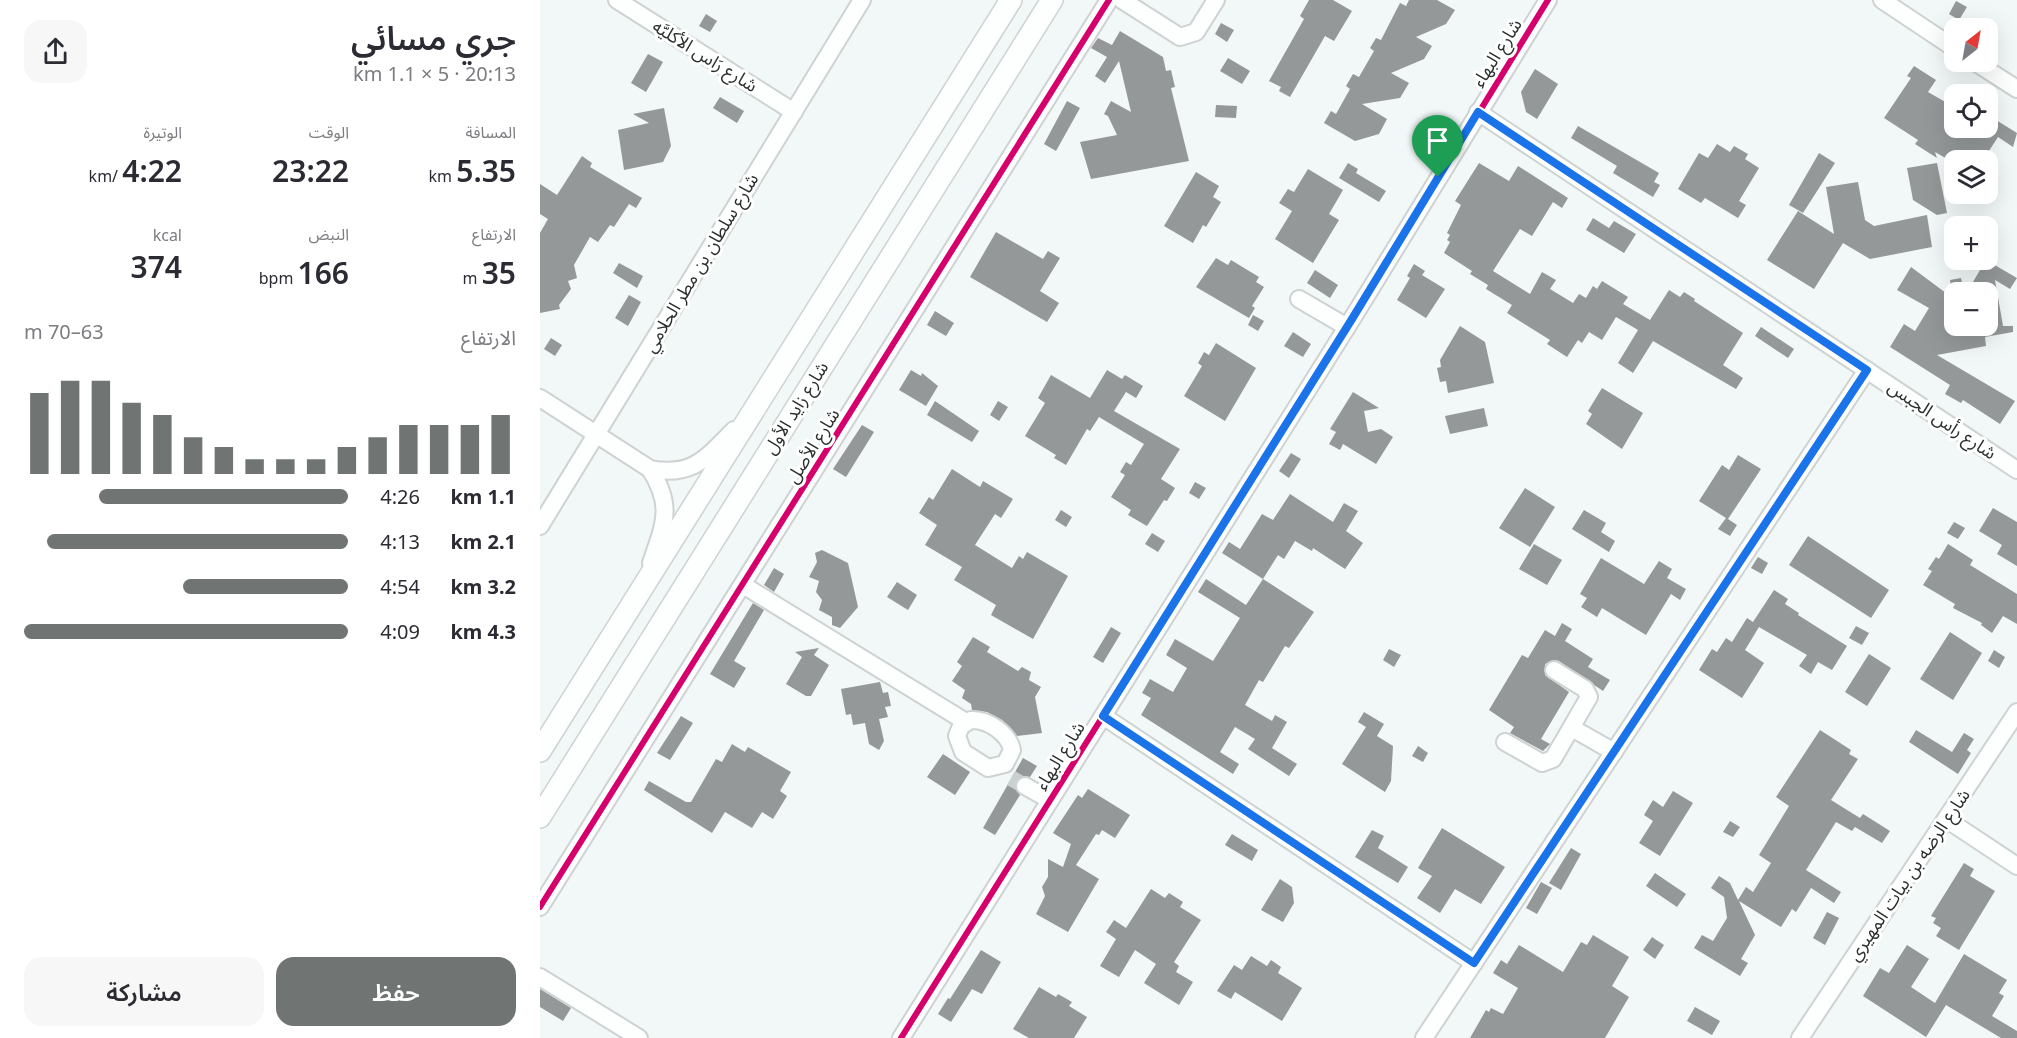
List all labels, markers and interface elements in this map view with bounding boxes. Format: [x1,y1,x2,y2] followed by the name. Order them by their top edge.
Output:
[647,13,763,100] street label: شارع رَاس الأكليَّه
[1466,14,1529,93] street label: شارع البهاء
[351,15,516,60] text: جري مسائي
[1944,18,1998,72] north arrow
[1944,18,1998,336] map controls
[24,20,87,83] button: share
[353,60,516,87] text: 20:13 · 5 × 1.1 km
[1944,84,1998,138] button: locate
[1412,115,1463,177] pin
[144,121,182,143] text: الوتيرة
[309,121,349,143] text: الوقت
[466,121,516,143] text: المسافة
[1421,124,1454,157] icon: arrive
[122,150,182,191] text: 4:22
[272,150,349,191] text: 23:22
[456,150,516,191] text: 5.35
[1944,150,1998,204] button: layers
[89,165,122,187] text: /km
[429,165,456,187] text: km
[637,168,766,358] street label: شارع سلطان بن مطر الحلامي
[1944,216,1998,270] button: +
[308,223,349,245] text: النبض
[472,223,516,245] text: الارتفاع
[153,224,182,246] text: kcal
[131,246,182,287] text: 374
[298,252,349,293] text: 166
[482,252,516,293] text: 35
[259,267,298,289] text: bpm
[463,267,482,289] text: m
[1944,282,1998,336] button: −
[24,318,104,345] text: 63–70 m
[461,324,516,351] text: الارتفاع
[757,357,836,460] street label: شارع زايد الأول
[1882,374,2002,467] street label: شارع رأس الجبس
[780,404,847,489] street label: شارع الأصل
[380,483,420,510] text: 4:26
[450,483,516,510] text: 1.1 km
[380,528,420,555] text: 4:13
[450,528,516,555] text: 2.1 km
[380,573,420,600] text: 4:54
[450,573,516,600] text: 3.2 km
[380,618,420,645] text: 4:09
[450,618,516,645] text: 4.3 km
[1029,717,1092,796] street label: شارع البهاء
[1841,784,1977,967] street label: شارع الرضه بن بيات المهيري
[24,957,264,1026] button: مشاركة
[276,957,516,1026] button: حفظ

